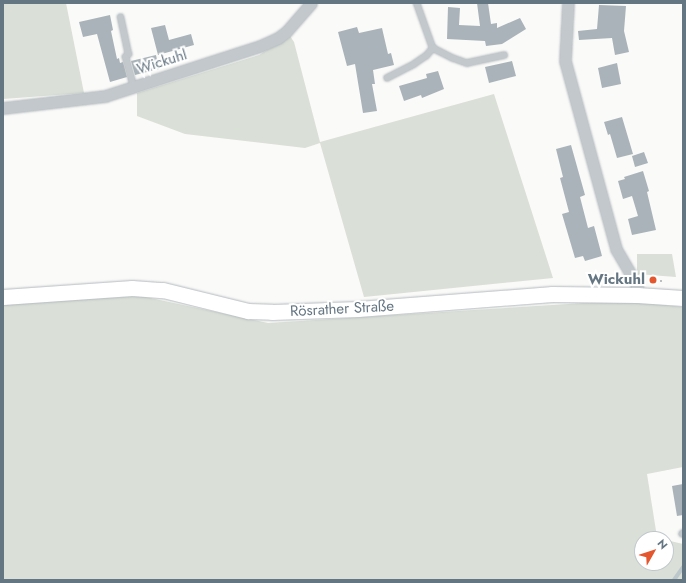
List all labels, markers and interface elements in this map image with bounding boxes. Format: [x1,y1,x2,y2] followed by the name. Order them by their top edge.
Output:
[135,46,189,78] street label: Wickuhl
[588,271,645,289] place label: Wickuhl
[648,275,658,285] marker: Wickuhl
[289,297,395,321] street label: Rösrather Straße
[634,531,674,571] north arrow
[654,536,672,552] text: N

